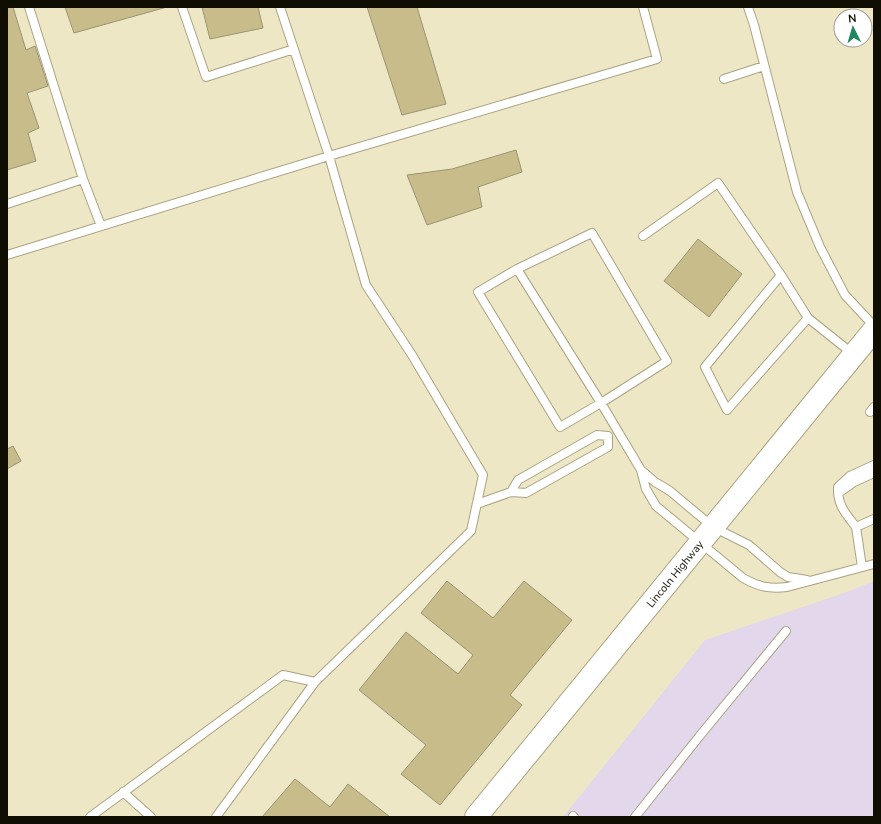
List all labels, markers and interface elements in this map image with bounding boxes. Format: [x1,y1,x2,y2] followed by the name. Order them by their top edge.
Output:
[833,8,873,48] north arrow
[847,11,857,26] text: N
[643,537,707,611] street label: Lincoln Highway

